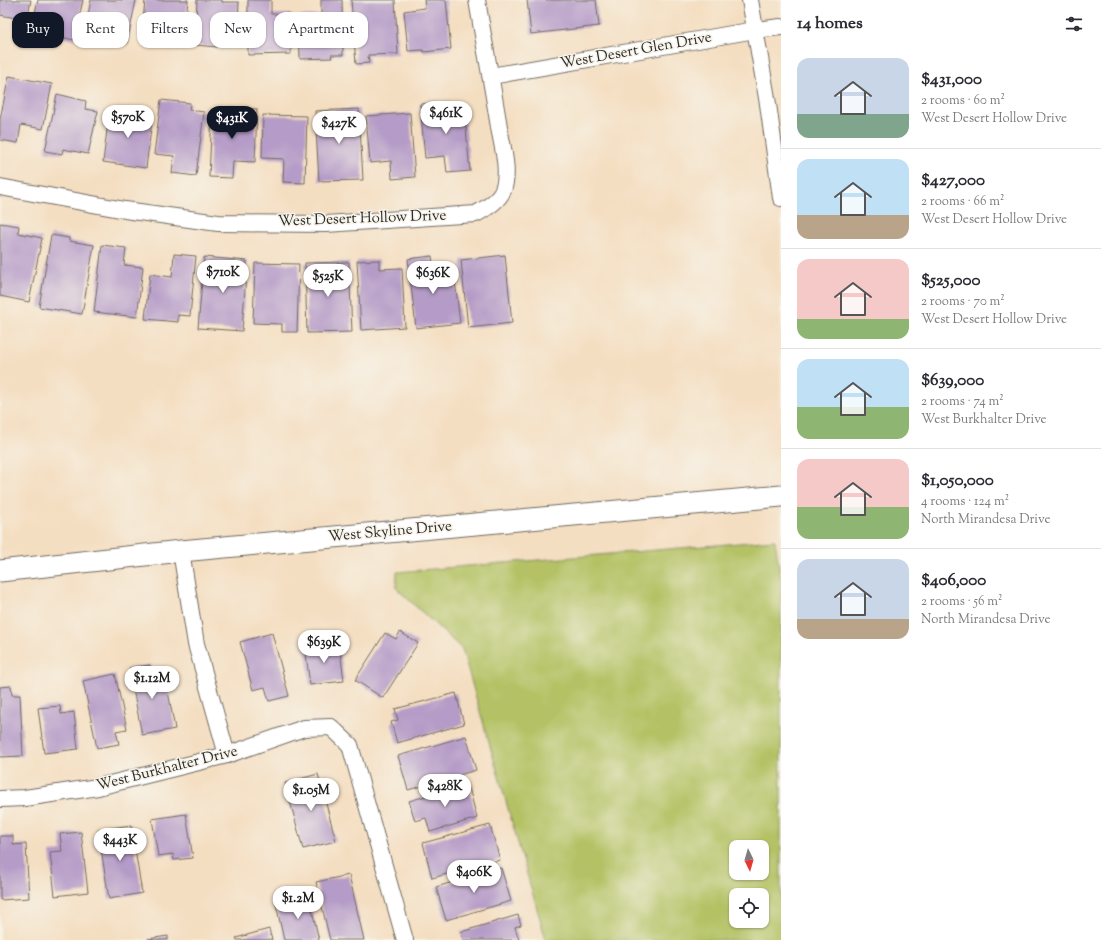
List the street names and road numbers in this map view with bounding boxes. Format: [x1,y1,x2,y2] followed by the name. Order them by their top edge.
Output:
[559,27,713,75] street label: West Desert Glen Drive
[277,206,447,232] street label: West Desert Hollow Drive
[327,516,453,548] street label: West Skyline Drive
[94,741,240,797] street label: West Burkhalter Drive

